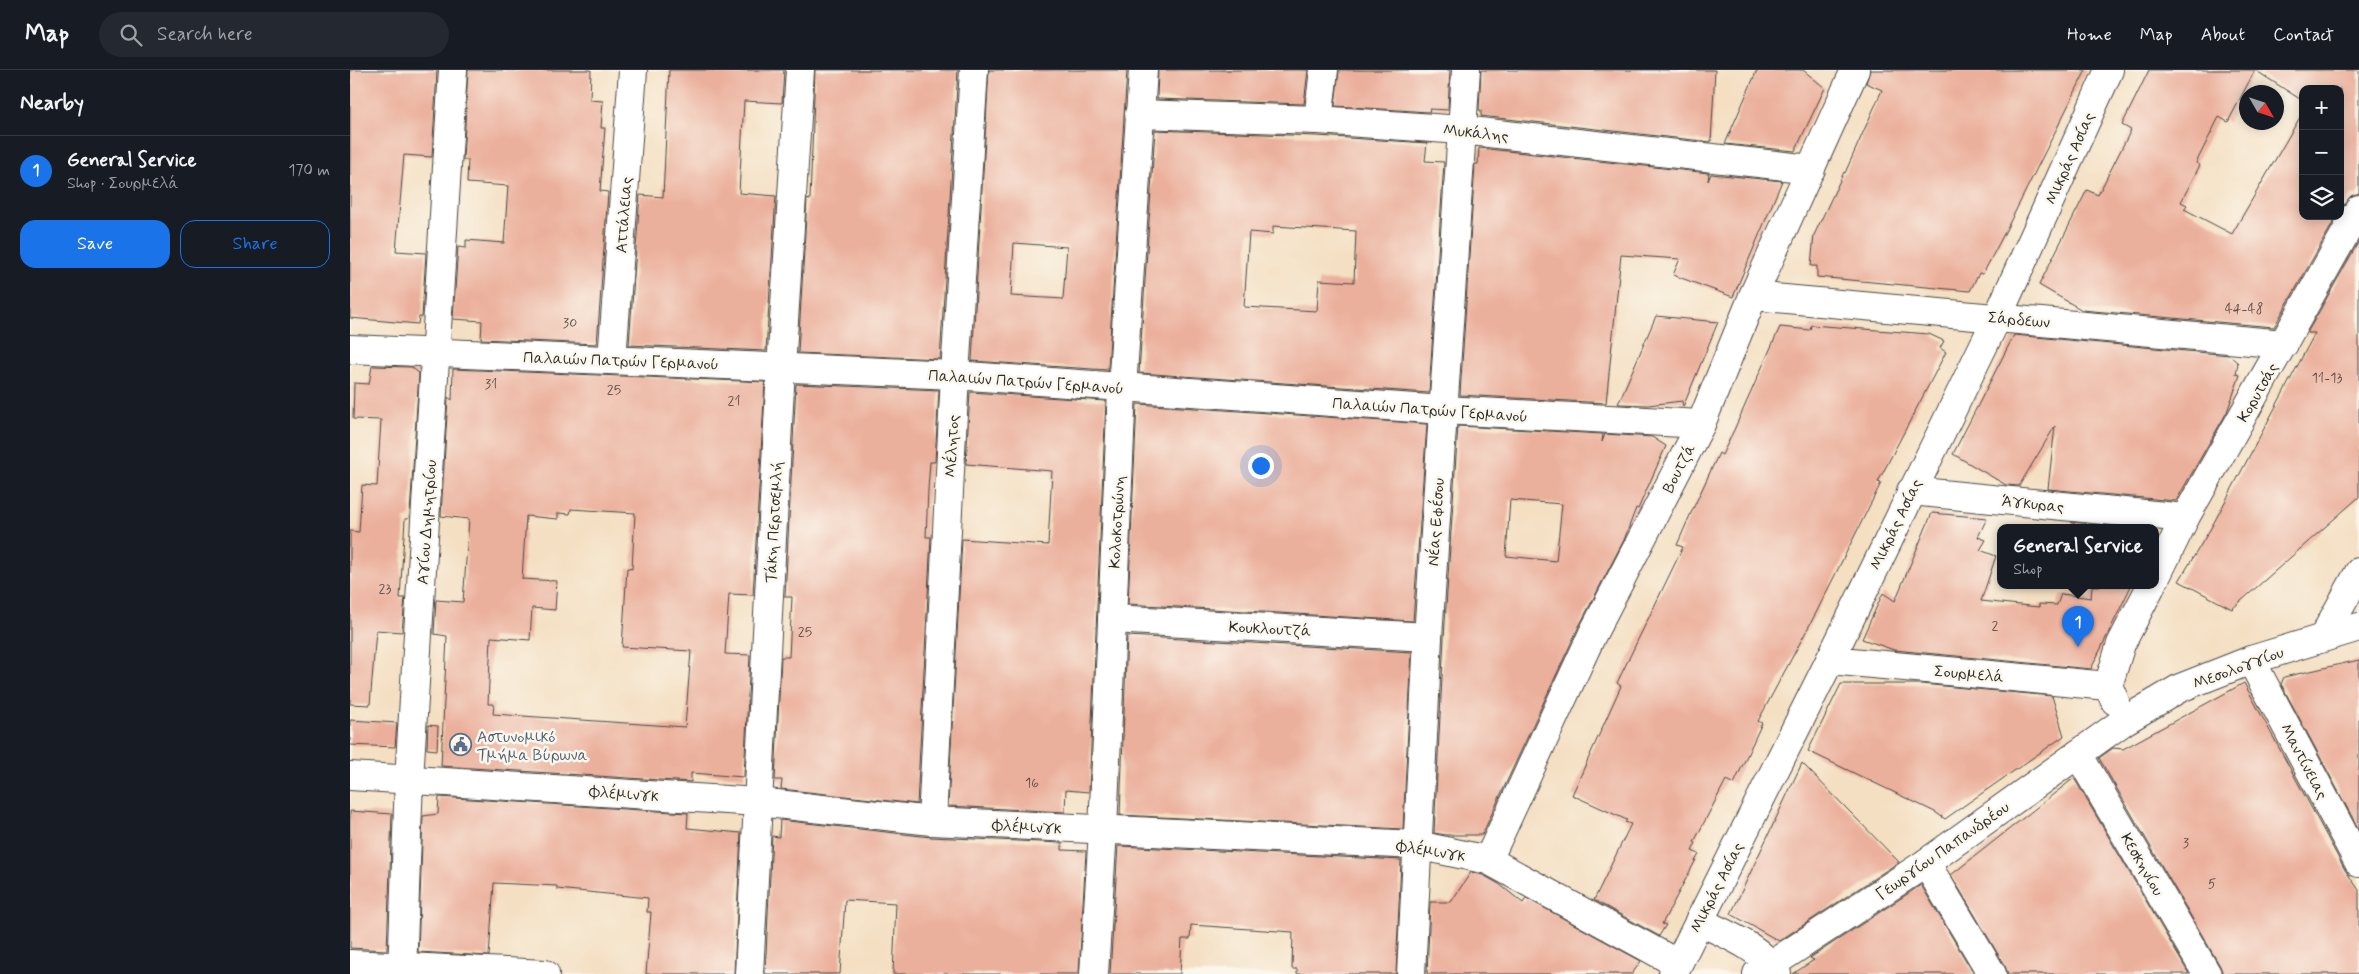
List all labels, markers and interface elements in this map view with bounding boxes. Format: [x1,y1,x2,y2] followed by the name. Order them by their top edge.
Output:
[99,12,449,57] search box
[25,19,69,50] text: Map
[117,21,145,49] icon: search
[157,22,253,47] text: Search here
[2067,23,2112,47] text: Home
[2140,23,2173,47] text: Map
[2201,23,2245,47] text: About
[2273,23,2334,47] text: Contact
[2239,85,2284,130] north arrow
[2299,85,2344,220] map controls
[2299,85,2344,130] button: +
[20,89,84,117] text: Nearby
[2041,109,2100,208] street label: Μικράς Ασίας
[1442,120,1510,147] street label: Μυκάλης
[2299,130,2344,175] button: −
[67,148,197,173] text: General Service
[32,160,40,181] text: 1
[288,160,330,181] text: 170 m
[67,173,178,194] text: Shop · Σουρμελά
[2299,175,2344,220] button: layers
[611,176,638,254] street label: Αττάλειας
[20,220,170,268] button: Save
[180,220,330,268] button: Share
[2225,300,2263,318] house number: 44-48
[1987,307,2051,334] street label: Σάρδεων
[563,314,577,332] house number: 30
[523,348,719,375] street label: Παλαιών Πατρών Γερμανού
[2233,359,2284,426] street label: Κορυτσάς
[928,365,1124,400] street label: Παλαιών Πατρών Γερμανού
[2312,369,2342,387] house number: 11-13
[485,375,497,393] house number: 31
[607,381,621,399] house number: 25
[728,392,740,410] house number: 21
[1332,393,1528,428] street label: Παλαιών Πατρών Γερμανού
[939,414,965,478] street label: Μέλητος
[1658,441,1701,497] street label: Βουτζά
[1248,453,1274,479] your location
[413,459,442,585] street label: Αγίου Δημητρίου
[761,461,788,583] street label: Τάκη Περτσεμλή
[1105,475,1130,569] street label: Κολοκοτρώνη
[1865,476,1927,574] street label: Μικράς Ασίας
[1422,477,1450,567] street label: Νέας Εφέσου
[2001,491,2065,518] street label: Άγκυρας
[1997,524,2159,589] popup
[2013,534,2143,559] text: General Service
[2013,559,2043,580] text: Shop
[379,580,391,598] house number: 23
[2062,606,2094,647] pin: 1
[1228,617,1312,642] street label: Κουκλουτζά
[1992,617,1999,635] house number: 2
[798,623,812,641] house number: 25
[2190,642,2287,695] street label: Μεσολογγίου
[1933,661,2005,688] street label: Σουρμελά
[2275,720,2332,803] street label: Μαντίνειας
[477,727,588,766] place label: Αστυνομικό Τμήμα Βύρωνα
[449,733,473,757] public building icon: Αστυνομικό Τμήμα Βύρωνα
[1025,774,1039,792] house number: 16
[588,781,660,807] street label: Φλέμινγκ
[1871,796,2014,905] street label: Γεωργίου Παπανδρέου
[991,814,1063,840] street label: Φλέμινγκ
[2115,829,2168,900] street label: Κεσκηνίου
[2183,834,2189,852] house number: 3
[1394,835,1467,867] street label: Φλέμινγκ
[1686,839,1749,936] street label: Μικράς Ασίας
[2208,875,2216,893] house number: 5

